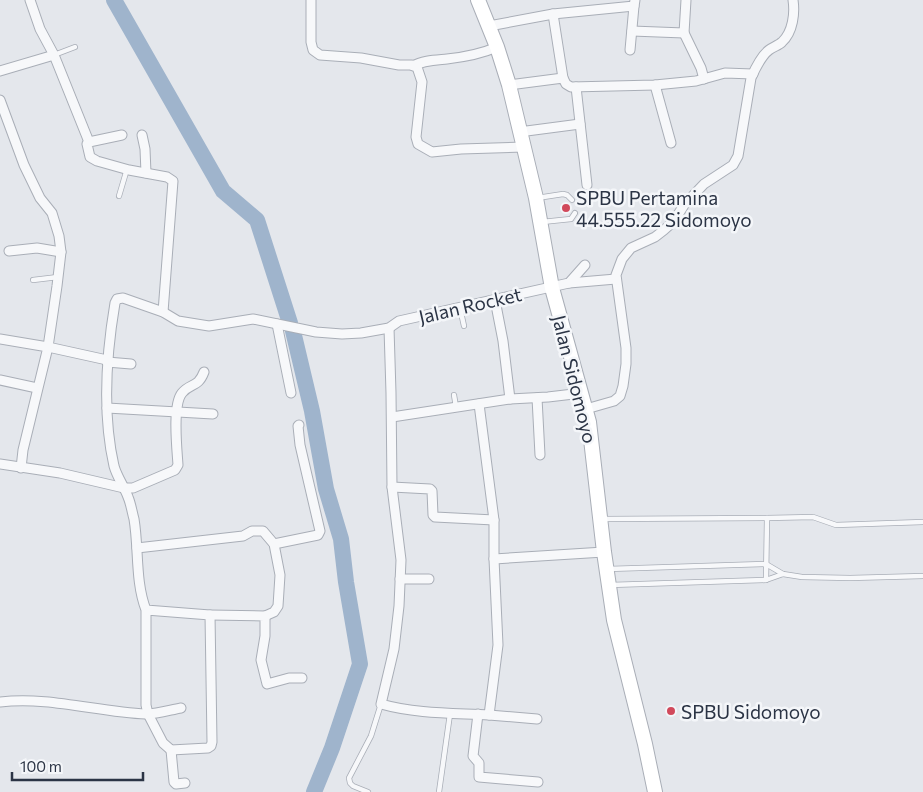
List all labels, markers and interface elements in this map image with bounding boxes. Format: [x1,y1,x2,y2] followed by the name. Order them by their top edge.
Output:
[576,186,752,231] place label: SPBU Pertamina 44.555.22 Sidomoyo
[560,202,572,214] marker: SPBU Pertamina 44.555.22 Sidomoyo
[416,282,524,328] street label: Jalan Rocket
[548,312,602,446] street label: Jalan Sidomoyo
[681,700,821,723] place label: SPBU Sidomoyo
[665,705,677,717] marker: SPBU Sidomoyo
[12,750,144,782] scale bar
[20,757,62,775] text: 100 m

